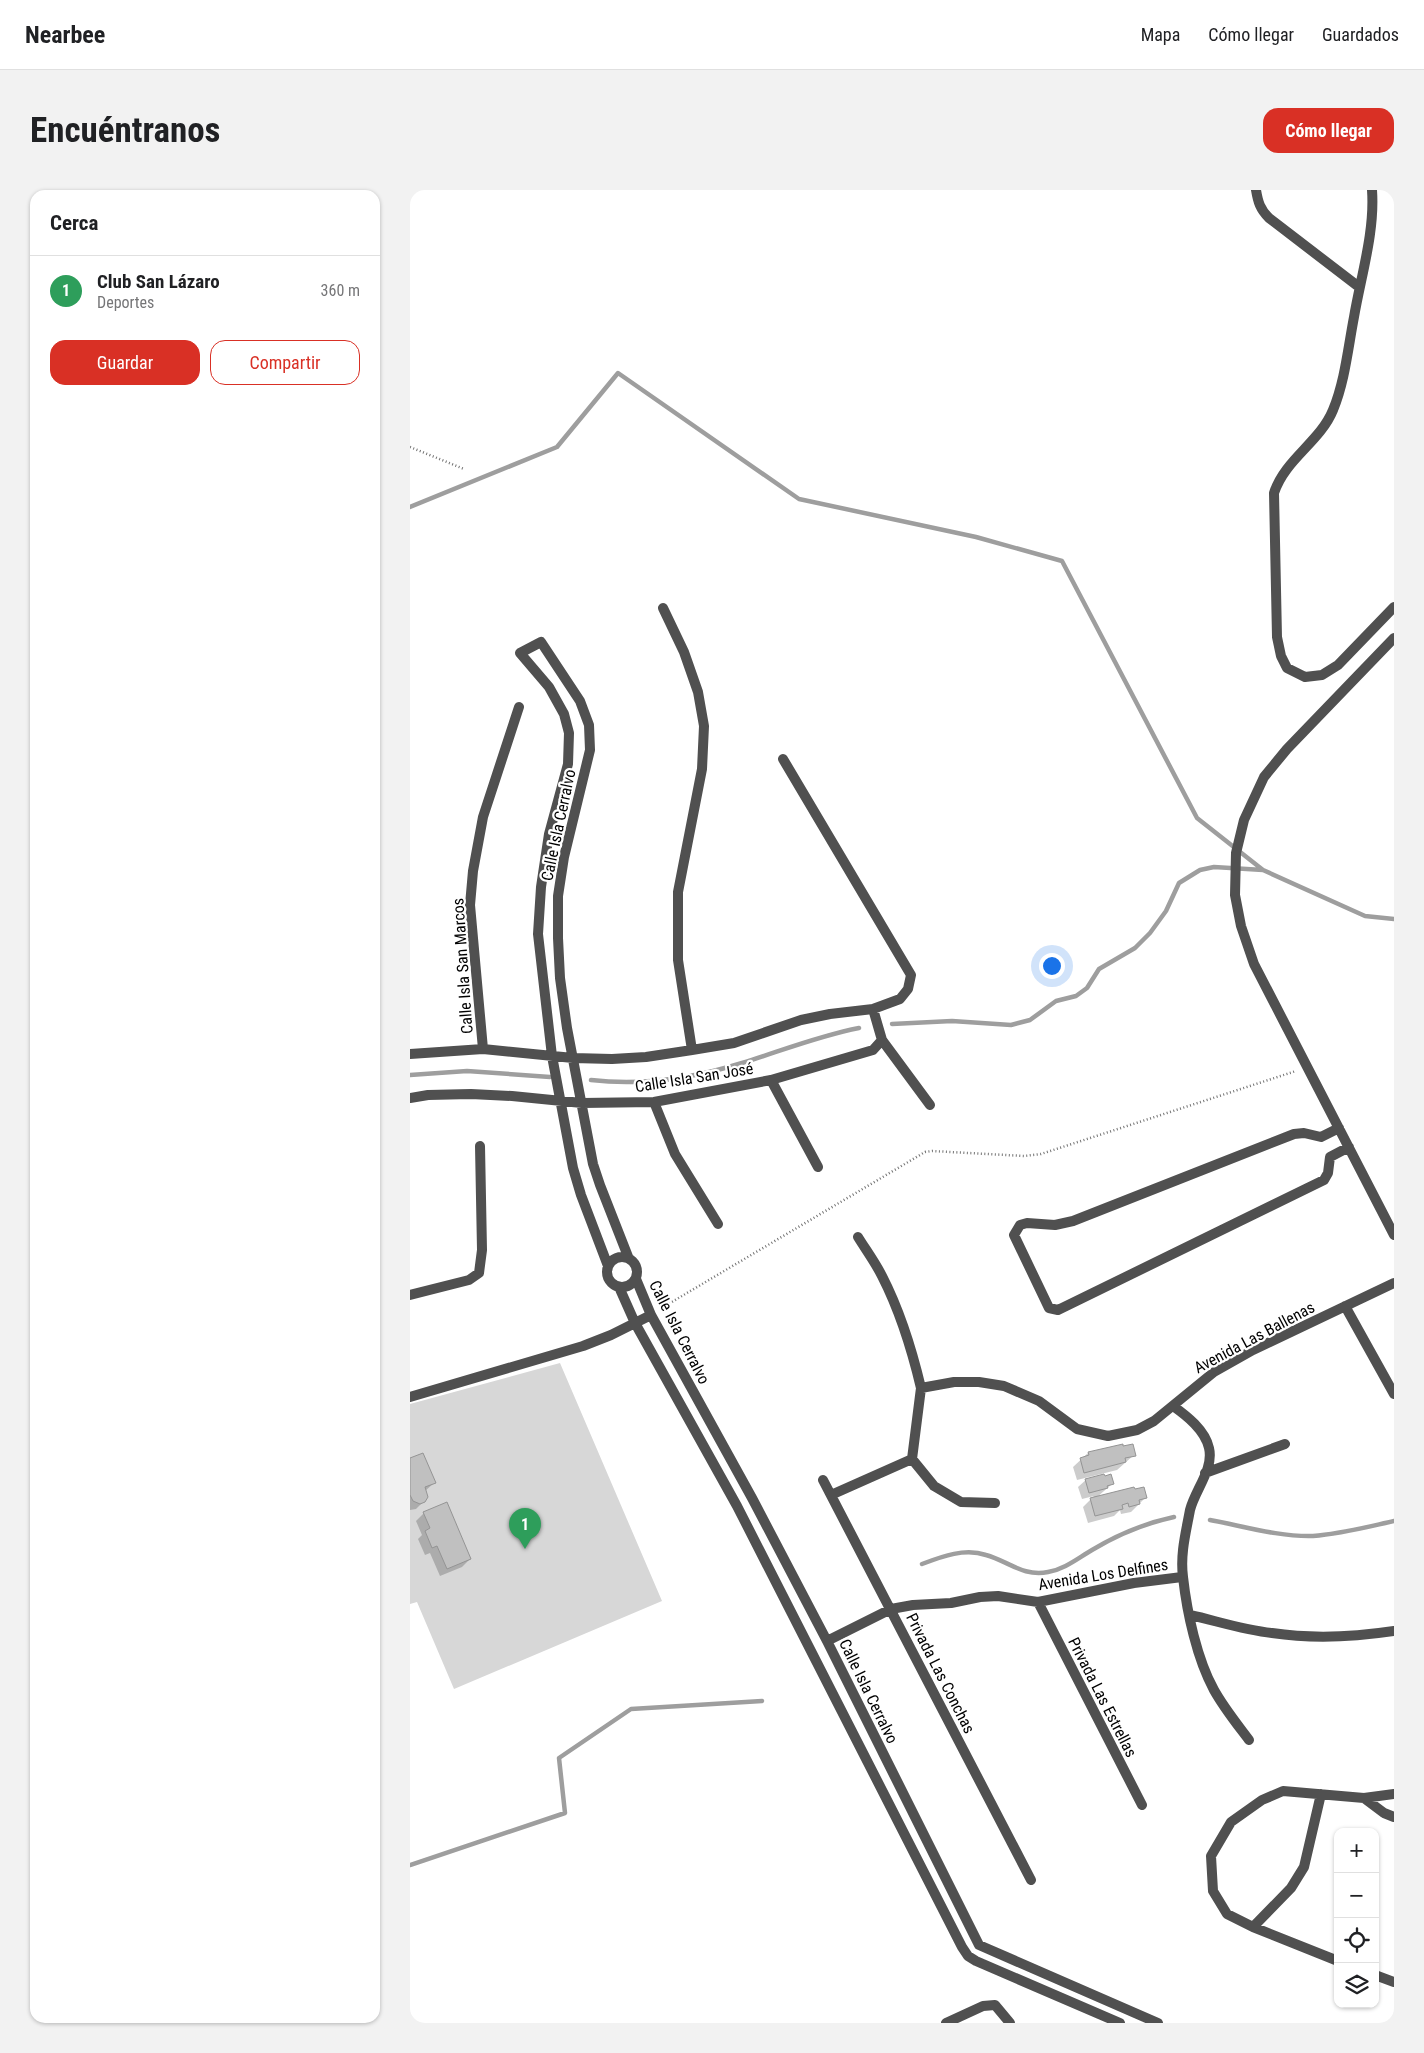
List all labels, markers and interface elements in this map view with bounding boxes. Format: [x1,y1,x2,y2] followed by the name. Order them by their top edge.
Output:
[25,21,105,49] text: Nearbee
[1141,24,1180,45] text: Mapa
[1208,24,1294,45] text: Cómo llegar
[1322,24,1399,45] text: Guardados
[1263,108,1394,153] button: Cómo llegar
[30,110,221,151] text: Encuéntranos
[50,211,98,235] text: Cerca
[97,270,220,293] text: Club San Lázaro
[62,281,70,300] text: 1
[321,281,360,300] text: 360 m
[97,293,154,312] text: Deportes
[50,340,200,385] button: Guardar
[210,340,360,385] button: Compartir
[537,768,580,883] street label: Calle Isla Cerralvo
[448,897,477,1035] street label: Calle Isla San Marcos
[1039,953,1065,979] your location
[634,1059,755,1096] street label: Calle Isla San José
[645,1277,714,1387] street label: Calle Isla Cerralvo
[1191,1298,1318,1377] street label: Avenida Las Ballenas
[509,1508,541,1549] pin: 1
[1037,1555,1169,1594] street label: Avenida Los Delfines
[902,1610,979,1736] street label: Privada Las Conchas
[1064,1634,1141,1760] street label: Privada Las Estrellas
[835,1636,902,1746] street label: Calle Isla Cerralvo
[1334,1828,1379,2008] map controls
[1334,1828,1379,1873] button: +
[1334,1873,1379,1918] button: −
[1334,1918,1379,1963] button: locate
[1334,1963,1379,2008] button: layers

